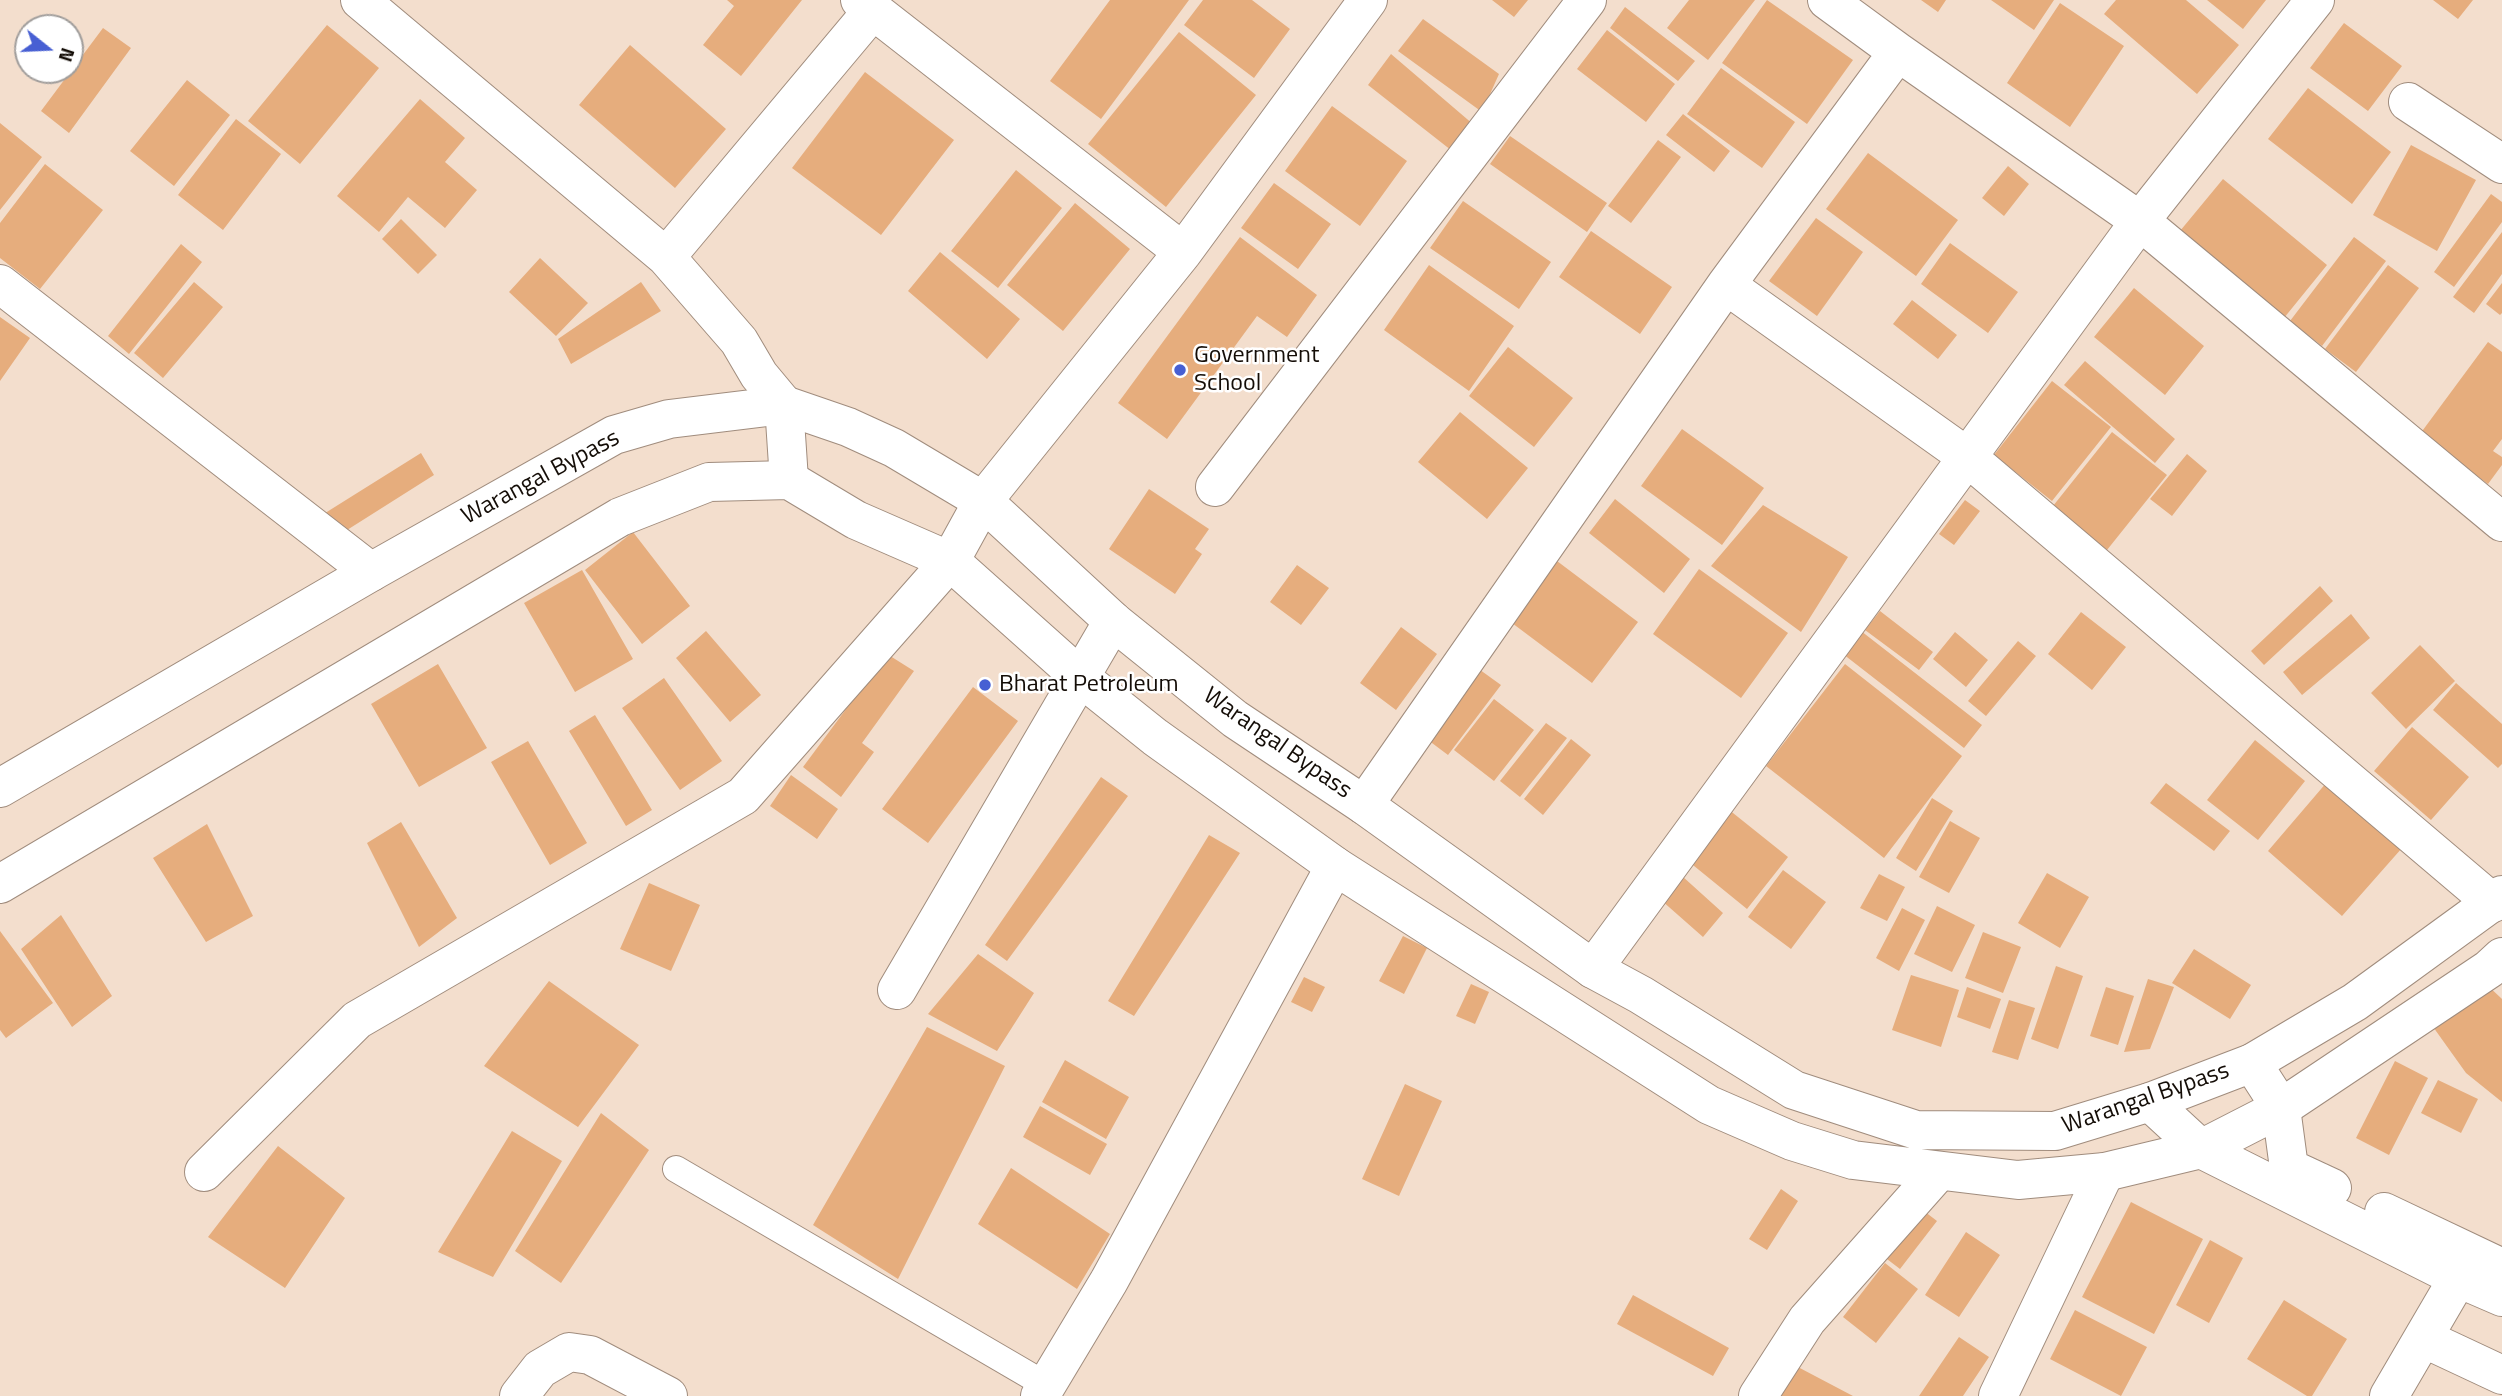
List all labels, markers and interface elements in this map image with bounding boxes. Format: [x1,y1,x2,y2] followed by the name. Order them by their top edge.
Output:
[14,14,84,84] north arrow
[52,44,83,66] text: N
[1194,342,1319,398] place label: Government School
[1172,362,1188,378] marker: Government School
[457,424,625,532] street label: Warangal Bypass
[999,671,1179,699] place label: Bharat Petroleum
[977,677,993,693] marker: Bharat Petroleum
[1197,682,1357,806] street label: Warangal Bypass
[2059,1057,2233,1141] street label: Warangal Bypass

